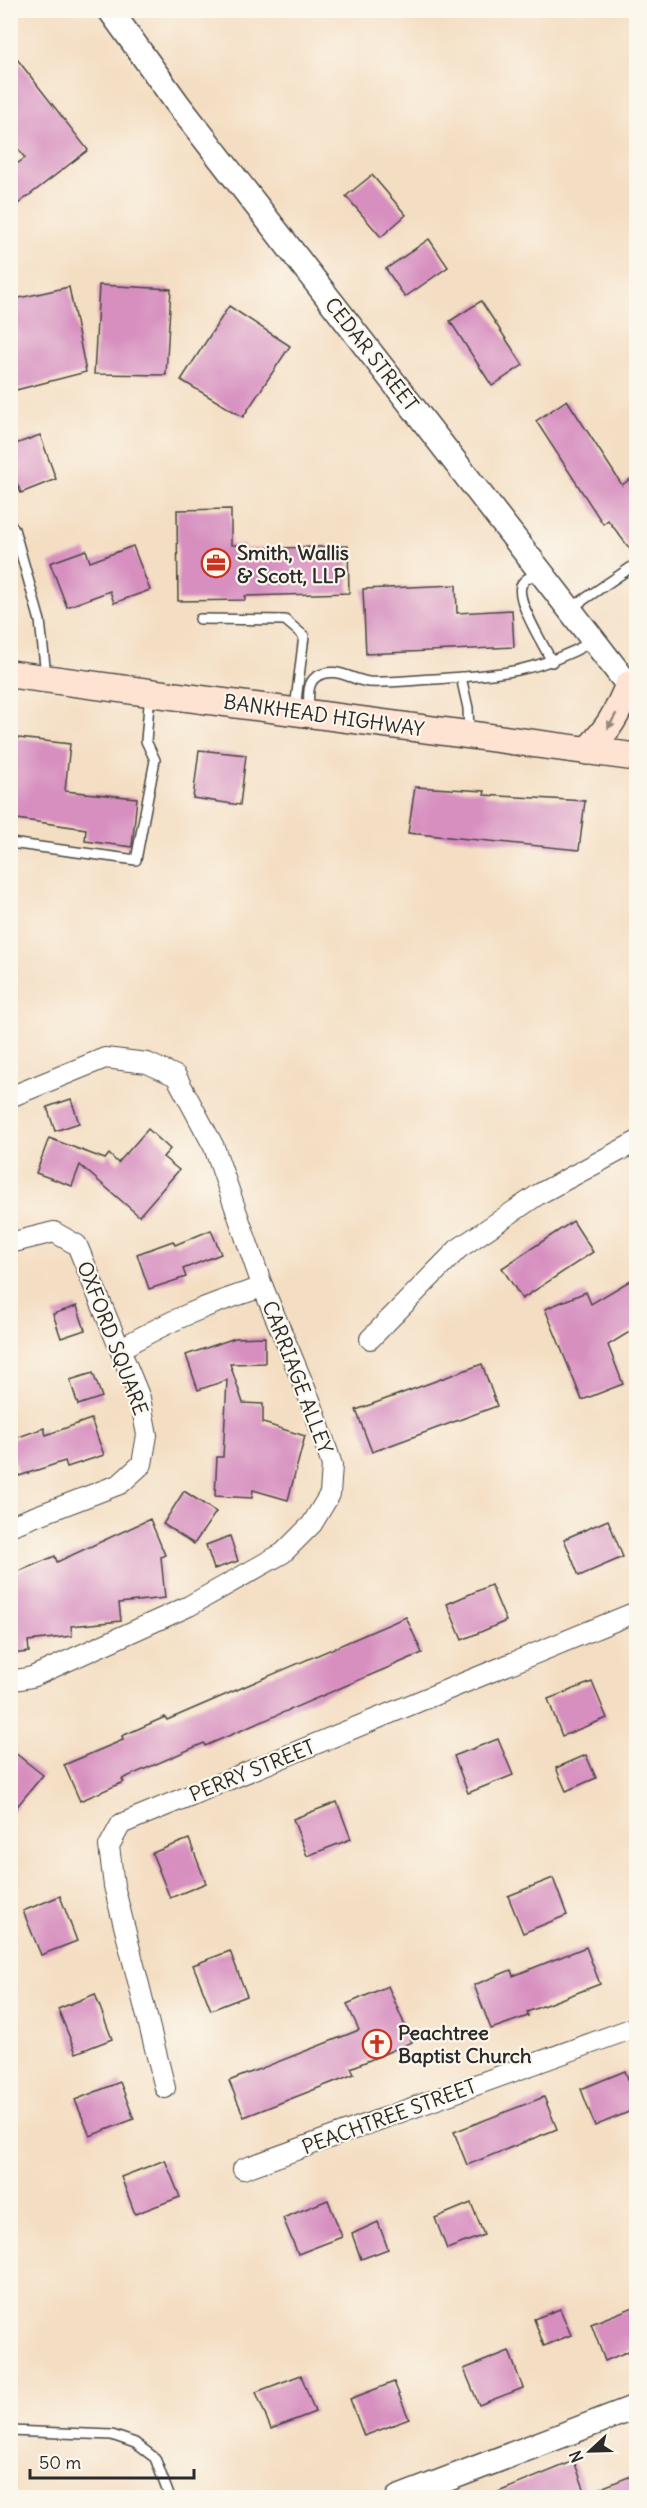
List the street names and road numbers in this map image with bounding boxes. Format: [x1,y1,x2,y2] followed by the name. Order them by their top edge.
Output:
[320,292,424,416] street label: CEDAR STREET
[222,689,426,741] street label: BANKHEAD HIGHWAY
[72,1257,154,1419] street label: OXFORD SQUARE
[257,1297,339,1457] street label: CARRIAGE ALLEY
[186,1733,318,1807] street label: PERRY STREET
[299,2073,479,2159] street label: PEACHTREE STREET

